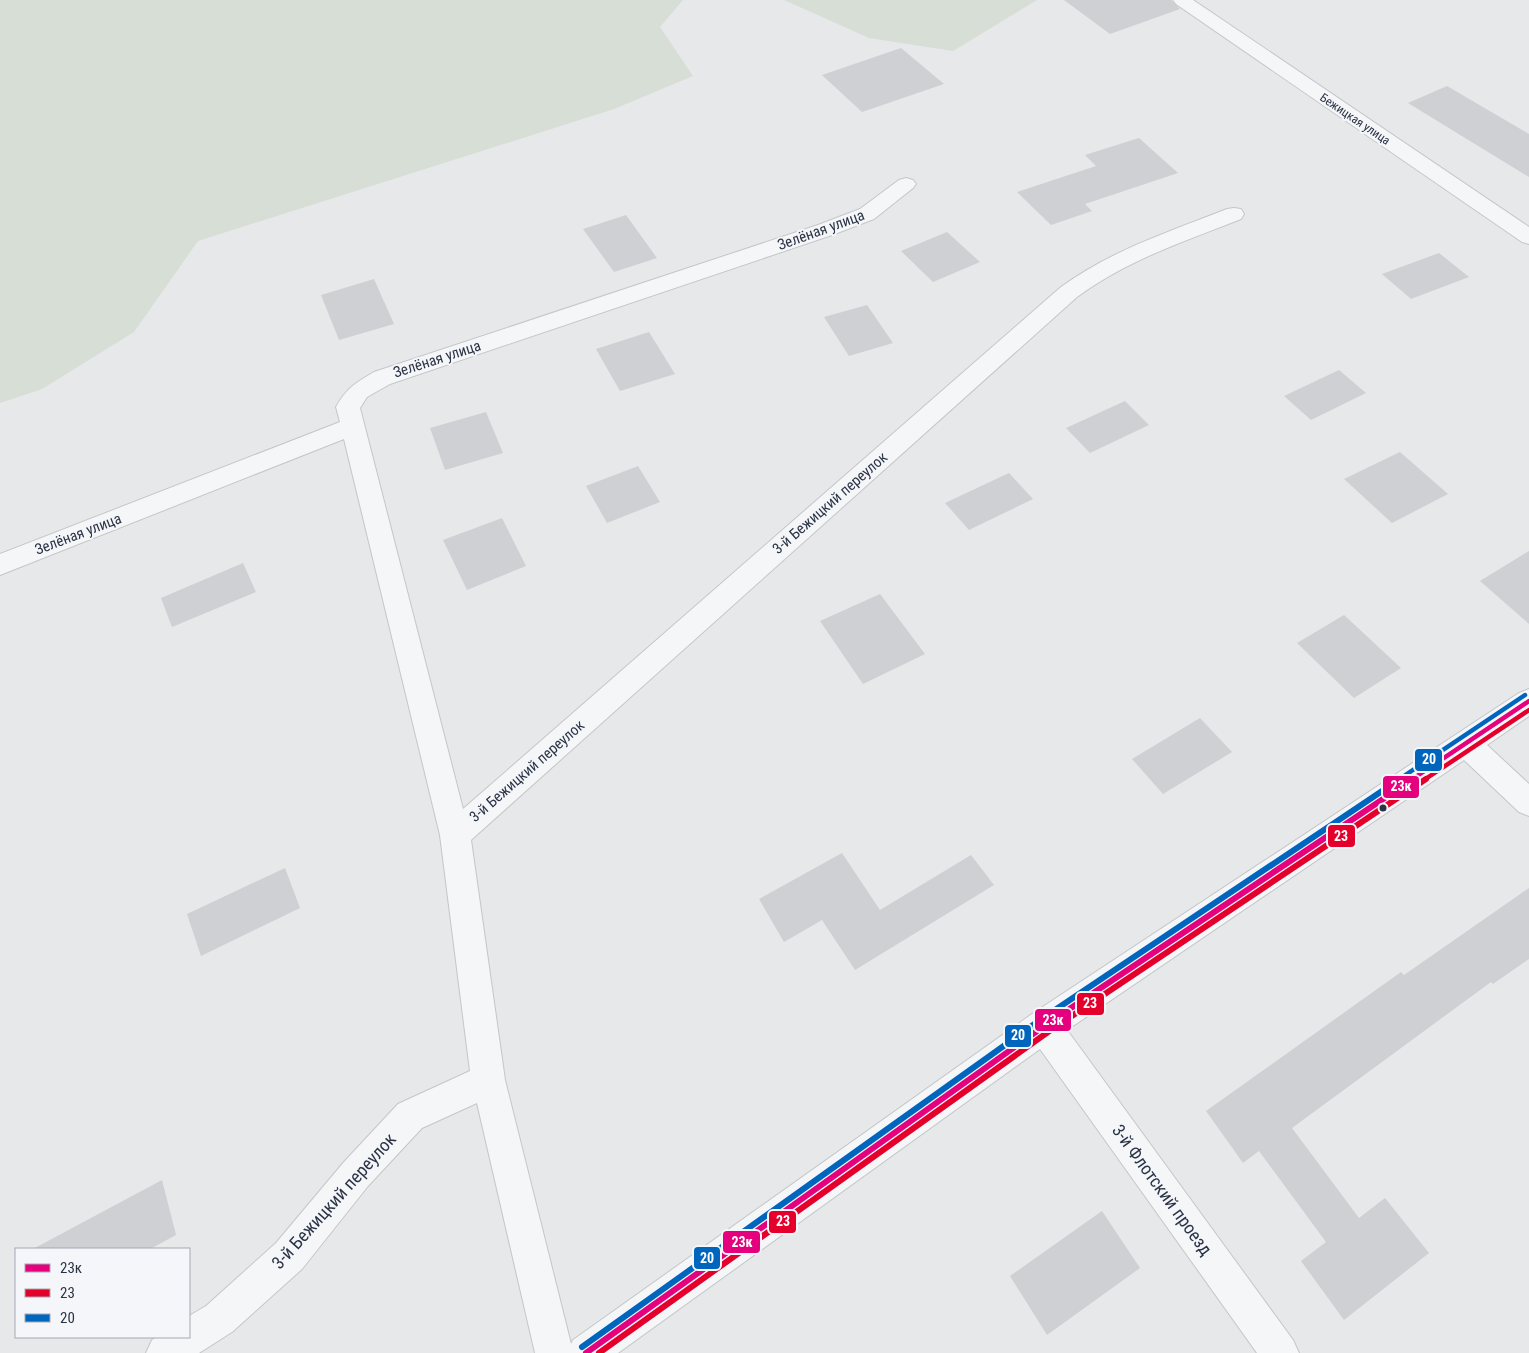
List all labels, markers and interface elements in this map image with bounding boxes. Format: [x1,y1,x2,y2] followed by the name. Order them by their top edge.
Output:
[1317,90,1393,148] street label: Бежицкая улица
[775,206,867,254] street label: Зелёная улица
[391,336,483,382] street label: Зелёная улица
[769,448,891,558] street label: 3-й Бежицкий переулок
[32,509,124,559] street label: Зелёная улица
[466,716,588,826] street label: 3-й Бежицкий переулок
[1414,748,1443,772] line badge: 20
[1422,751,1436,767] text: 20
[1382,775,1420,799] line badge: 23к
[1390,778,1412,794] text: 23к
[1378,803,1388,813] unlabelled marker
[1327,824,1356,848] line badge: 23
[1334,828,1348,844] text: 23
[1076,992,1105,1016] line badge: 23
[1083,995,1097,1011] text: 23
[1034,1008,1072,1032] line badge: 23к
[1042,1012,1064,1028] text: 23к
[1004,1024,1032,1048] line badge: 20
[1011,1027,1025,1043] text: 20
[1108,1120,1217,1259] street label: 3-й Флотский проезд
[267,1128,400,1273] street label: 3-й Бежицкий переулок
[768,1210,797,1234] line badge: 23
[776,1213,790,1229] text: 23
[722,1230,761,1254] line badge: 23к
[731,1234,753,1250] text: 23к
[693,1246,721,1270] line badge: 20
[15,1248,190,1338] legend
[700,1250,714,1266] text: 20
[60,1259,82,1277] text: 23к
[60,1284,75,1302] text: 23
[60,1309,75,1327] text: 20

